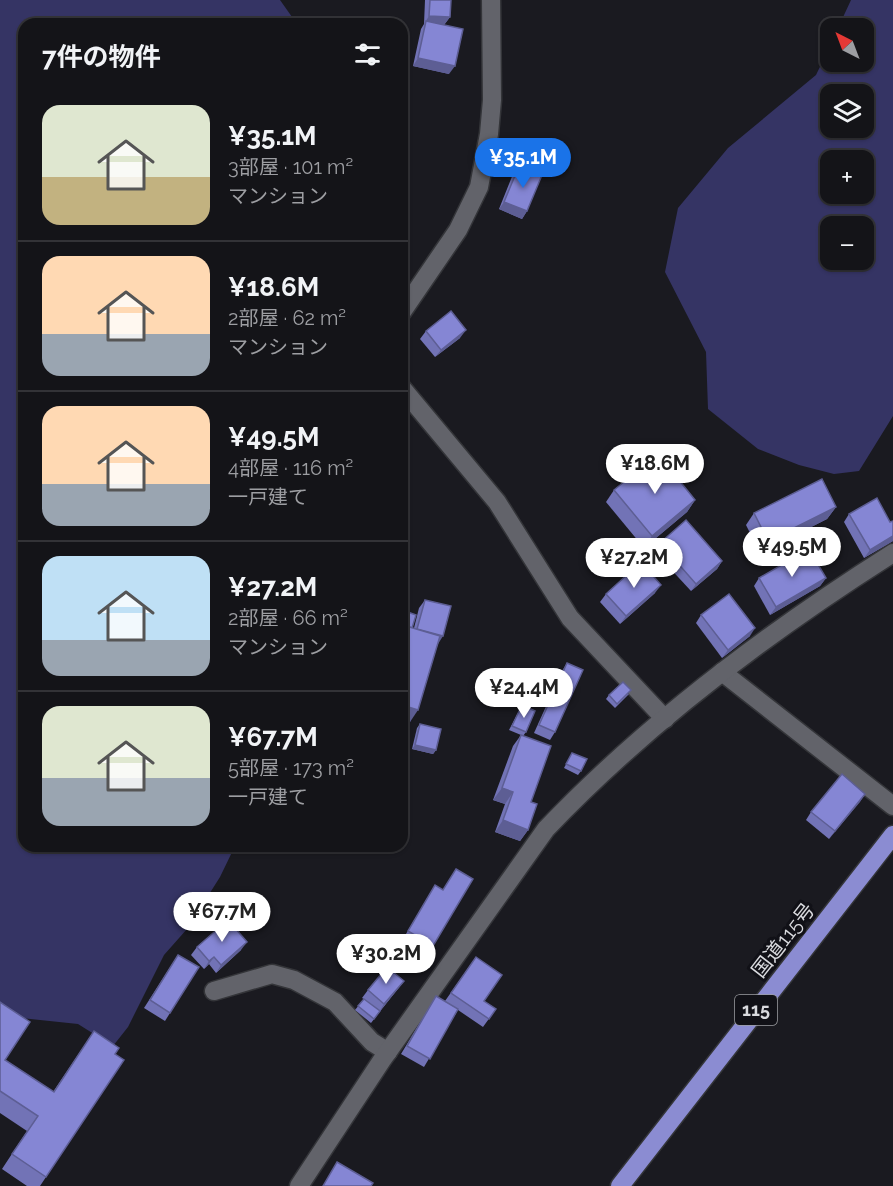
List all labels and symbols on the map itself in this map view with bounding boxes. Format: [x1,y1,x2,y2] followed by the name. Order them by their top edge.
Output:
[820,18,874,72] north arrow
[474,138,572,189] pin: ¥35.1M
[606,444,704,495] pin: ¥18.6M
[743,527,841,578] pin: ¥49.5M
[585,538,683,589] pin: ¥27.2M
[475,668,573,719] pin: ¥24.4M
[173,892,271,943] pin: ¥67.7M
[746,898,820,982] street label: 国道115号
[337,934,435,985] pin: ¥30.2M
[735,995,777,1025] road number: 115

